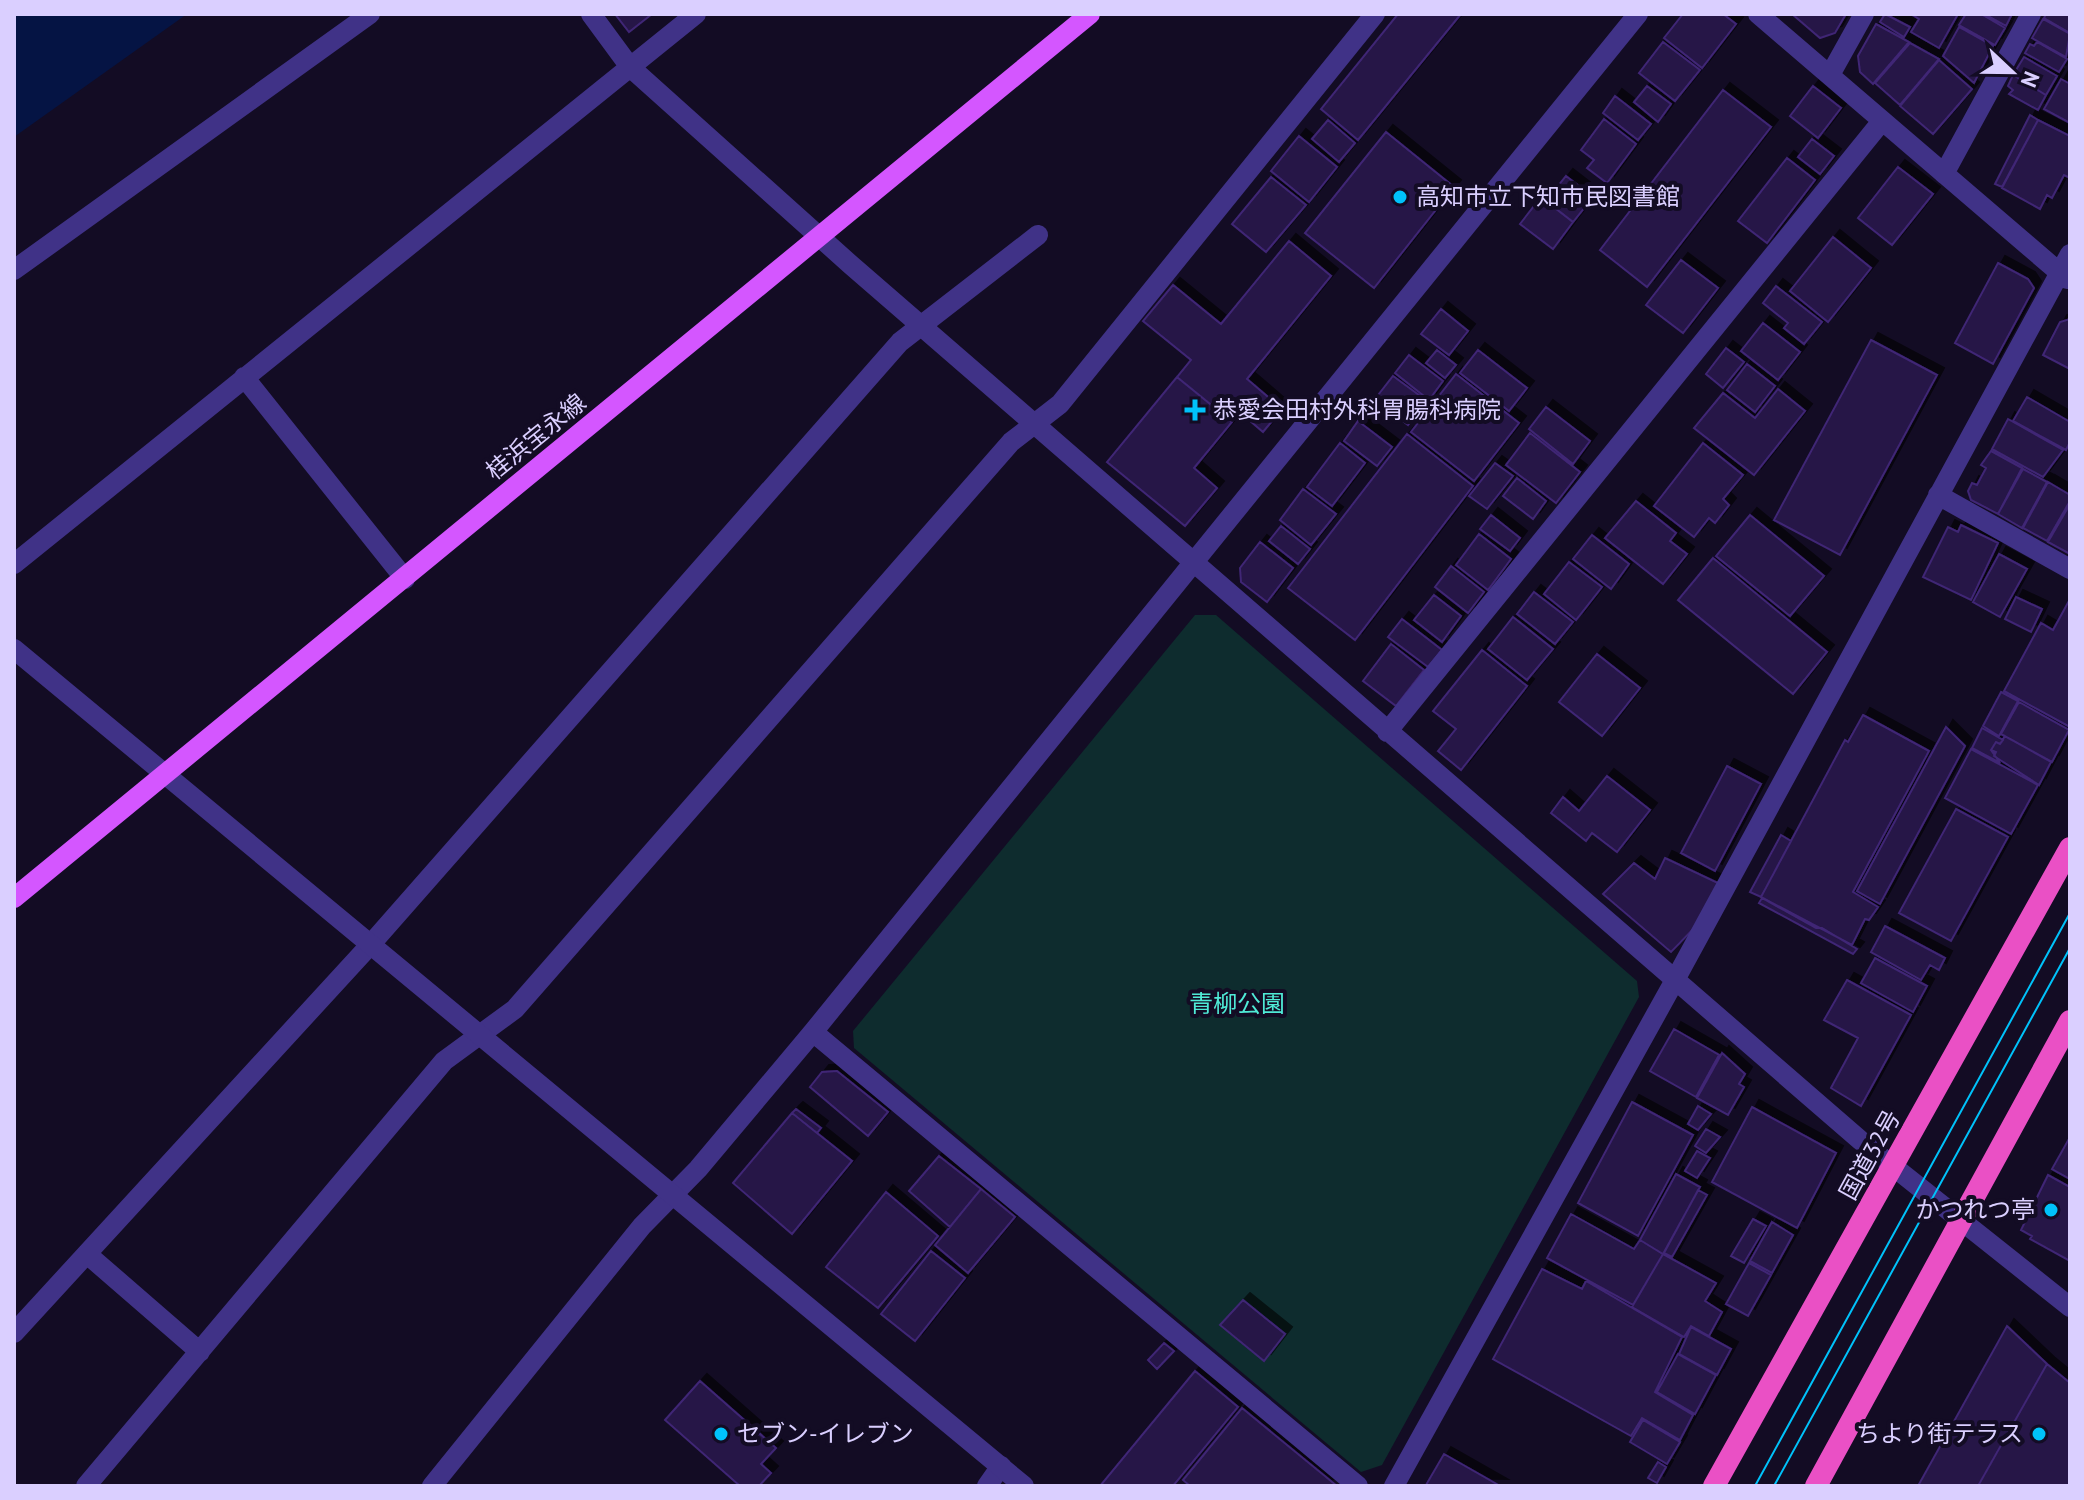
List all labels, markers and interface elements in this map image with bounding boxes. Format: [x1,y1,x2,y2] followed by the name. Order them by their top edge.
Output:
[1972,32,2052,112] north arrow
[2015,68,2046,91] text: N
[1416,181,1680,212] place label: 高知市立下知市民図書館
[1391,188,1409,206] marker: 高知市立下知市民図書館
[479,387,592,486] street label: 桂浜宝永線
[1213,394,1501,425] place label: 恭愛会田村外科胃腸科病院
[1184,399,1206,421] marker: 恭愛会田村外科胃腸科病院
[1189,988,1285,1019] park label: 青柳公園
[1832,1104,1907,1205] street label: 国道32号
[1915,1194,2035,1225] place label: かつれつ亭
[2042,1201,2060,1219] marker: かつれつ亭
[737,1418,914,1449] place label: セブン-イレブン
[1856,1418,2023,1449] place label: ちより街テラス
[712,1425,730,1443] marker: セブン-イレブン
[2030,1425,2048,1443] marker: ちより街テラス

